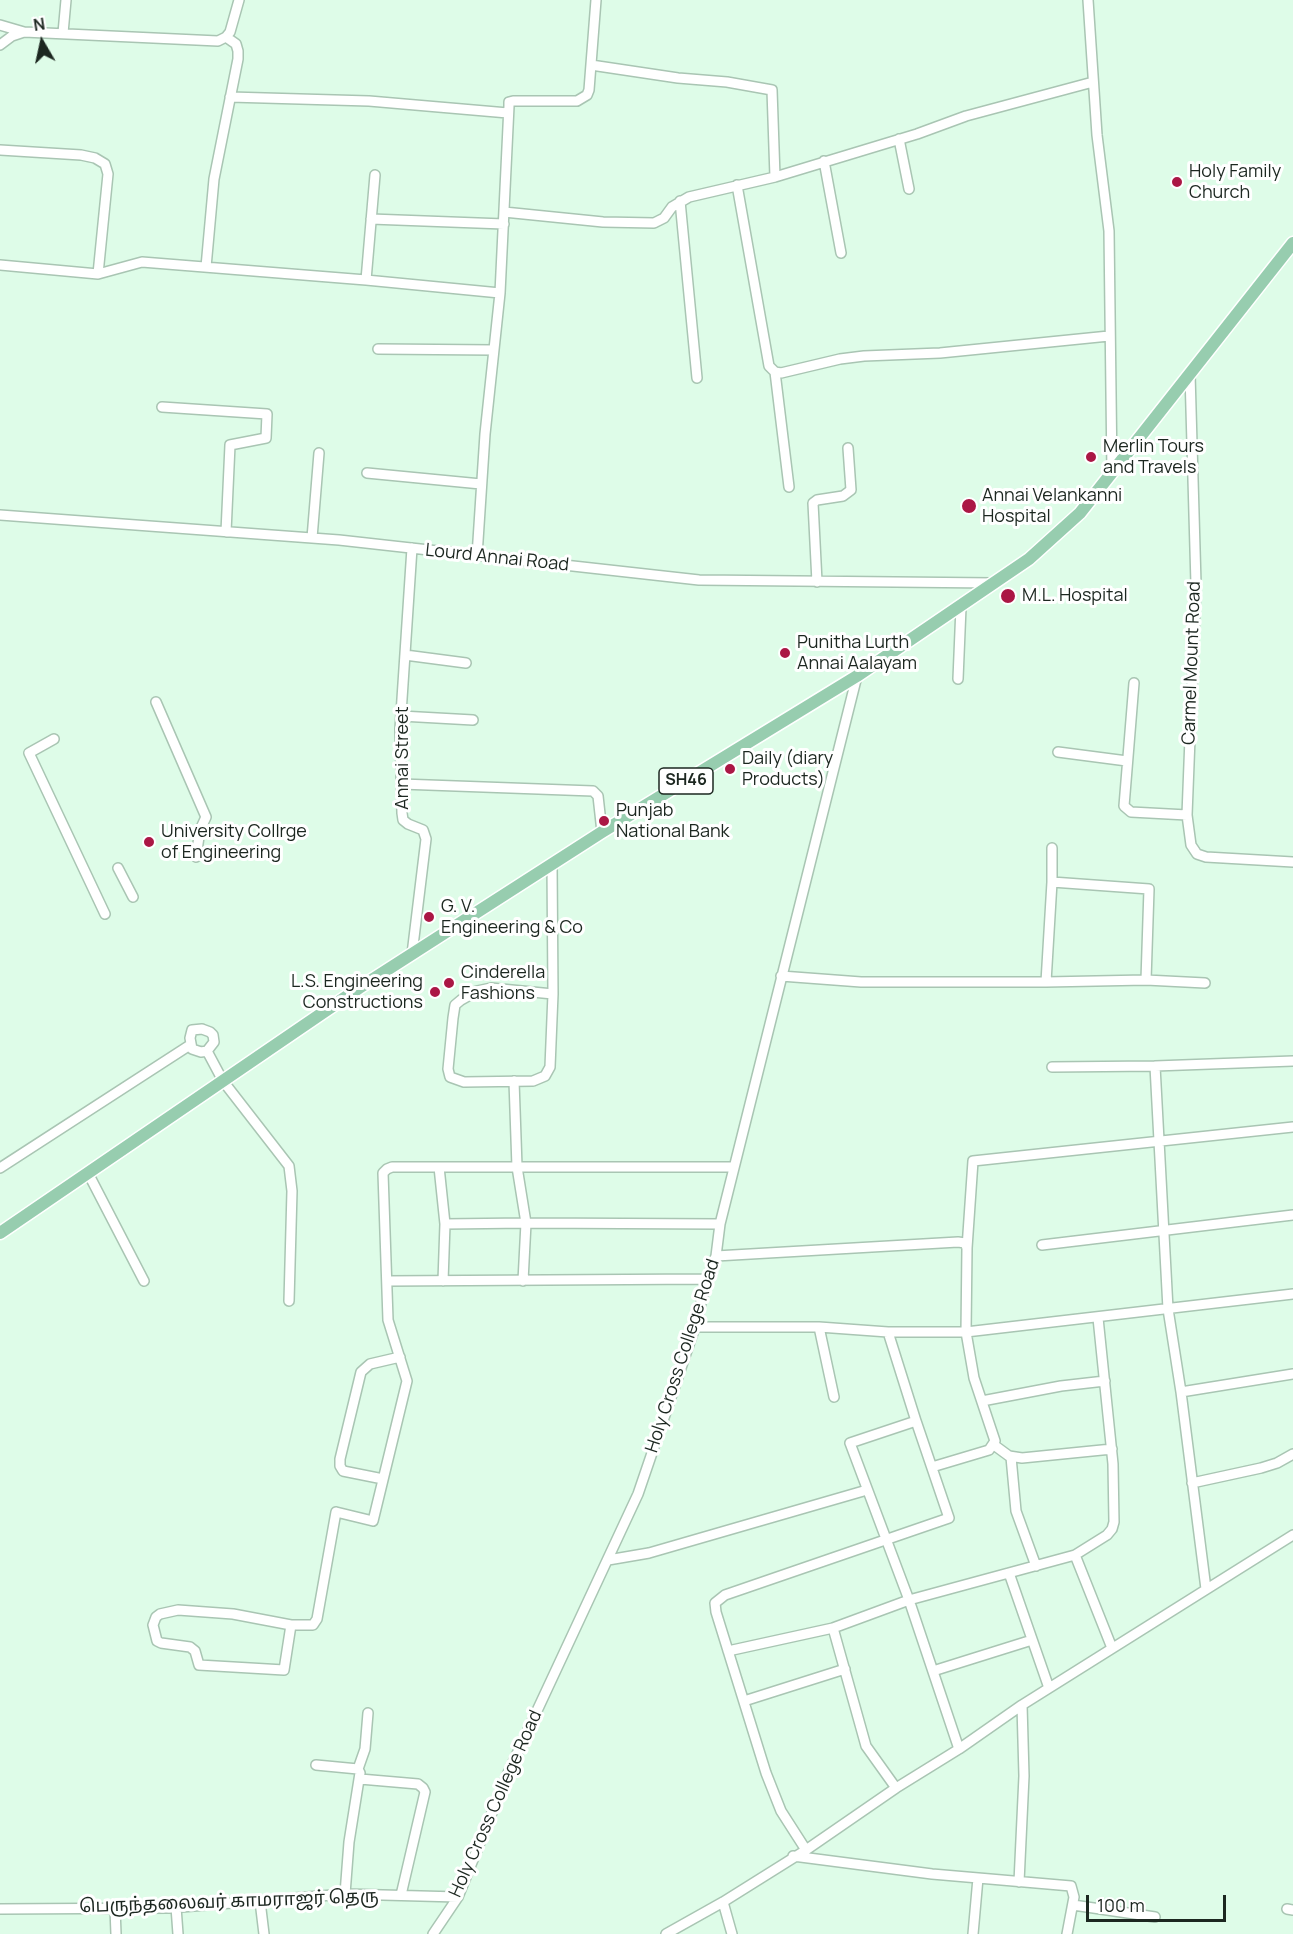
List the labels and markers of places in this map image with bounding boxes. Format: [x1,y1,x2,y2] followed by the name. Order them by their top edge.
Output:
[1189,161,1281,204] place label: Holy Family Church
[1170,175,1184,189] marker: Holy Family Church
[1103,436,1204,478] place label: Merlin Tours and Travels
[1084,450,1098,464] marker: Merlin Tours and Travels
[982,485,1122,528] place label: Annai Velankanni Hospital
[960,497,978,515] marker: Annai Velankanni Hospital
[1022,585,1128,607] place label: M.L. Hospital
[999,587,1017,605] marker: M.L. Hospital
[797,632,917,674] place label: Punitha Lurth Annai Aalayam
[778,646,792,660] marker: Punitha Lurth Annai Aalayam
[742,748,833,790] place label: Daily (diary Products)
[723,762,737,776] marker: Daily (diary Products)
[616,800,730,842] place label: Punjab National Bank
[597,814,611,828] marker: Punjab National Bank
[161,821,307,864] place label: University Collrge of Engineering
[142,835,156,849] marker: University Collrge of Engineering
[441,896,583,938] place label: G. V. Engineering & Co
[422,910,436,924] marker: G. V. Engineering & Co
[461,962,545,1004] place label: Cinderella Fashions
[291,971,423,1014] place label: L.S. Engineering Constructions
[442,976,456,990] marker: Cinderella Fashions
[428,985,442,999] marker: L.S. Engineering Constructions

